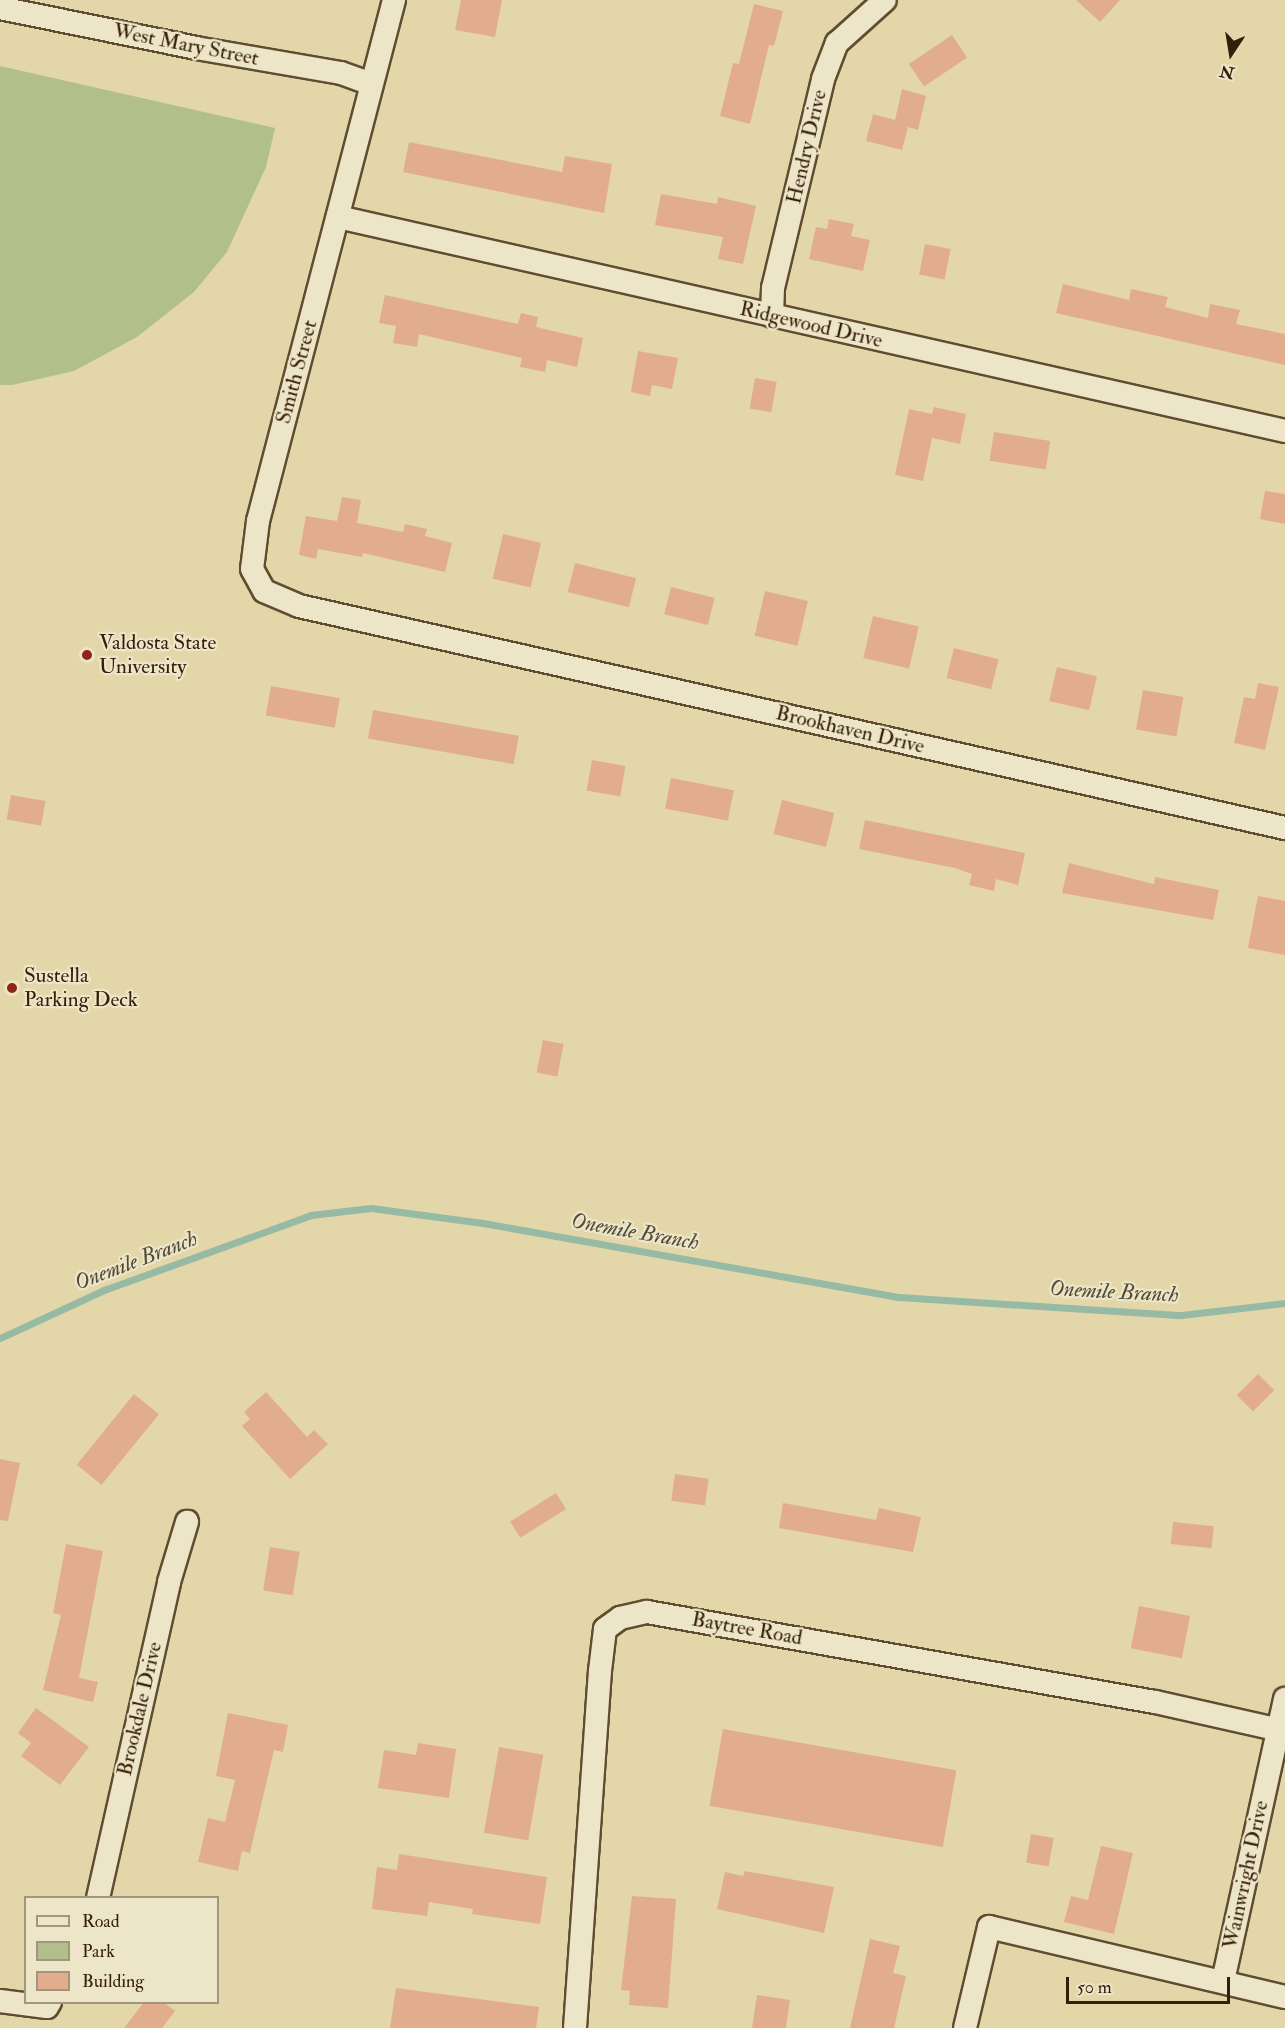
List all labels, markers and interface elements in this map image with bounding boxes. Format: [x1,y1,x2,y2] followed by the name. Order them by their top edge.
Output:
[111,19,261,71] street label: West Mary Street
[1201,24,1261,84] north arrow
[1218,60,1236,83] text: N
[782,87,832,207] street label: Hendry Drive
[737,296,885,354] street label: Ridgewood Drive
[271,317,323,427] street label: Smith Street
[99,630,216,680] place label: Valdosta State University
[80,648,94,662] marker: Valdosta State University
[773,701,927,759] street label: Brookhaven Drive
[24,963,138,1013] place label: Sustella Parking Deck
[5,981,19,995] marker: Sustella Parking Deck
[569,1208,701,1256] water label: Onemile Branch
[71,1225,201,1297] water label: Onemile Branch
[1049,1275,1179,1309] water label: Onemile Branch
[690,1607,804,1651] street label: Baytree Road
[112,1640,168,1778] street label: Brookdale Drive
[1218,1798,1274,1952] street label: Wainwright Drive
[24,1896,219,2004] legend
[82,1910,120,1933] text: Road
[82,1940,115,1963] text: Park
[1069,1965,1232,2003] scale bar
[82,1970,144,1993] text: Building
[1077,1976,1112,1999] text: 50 m

